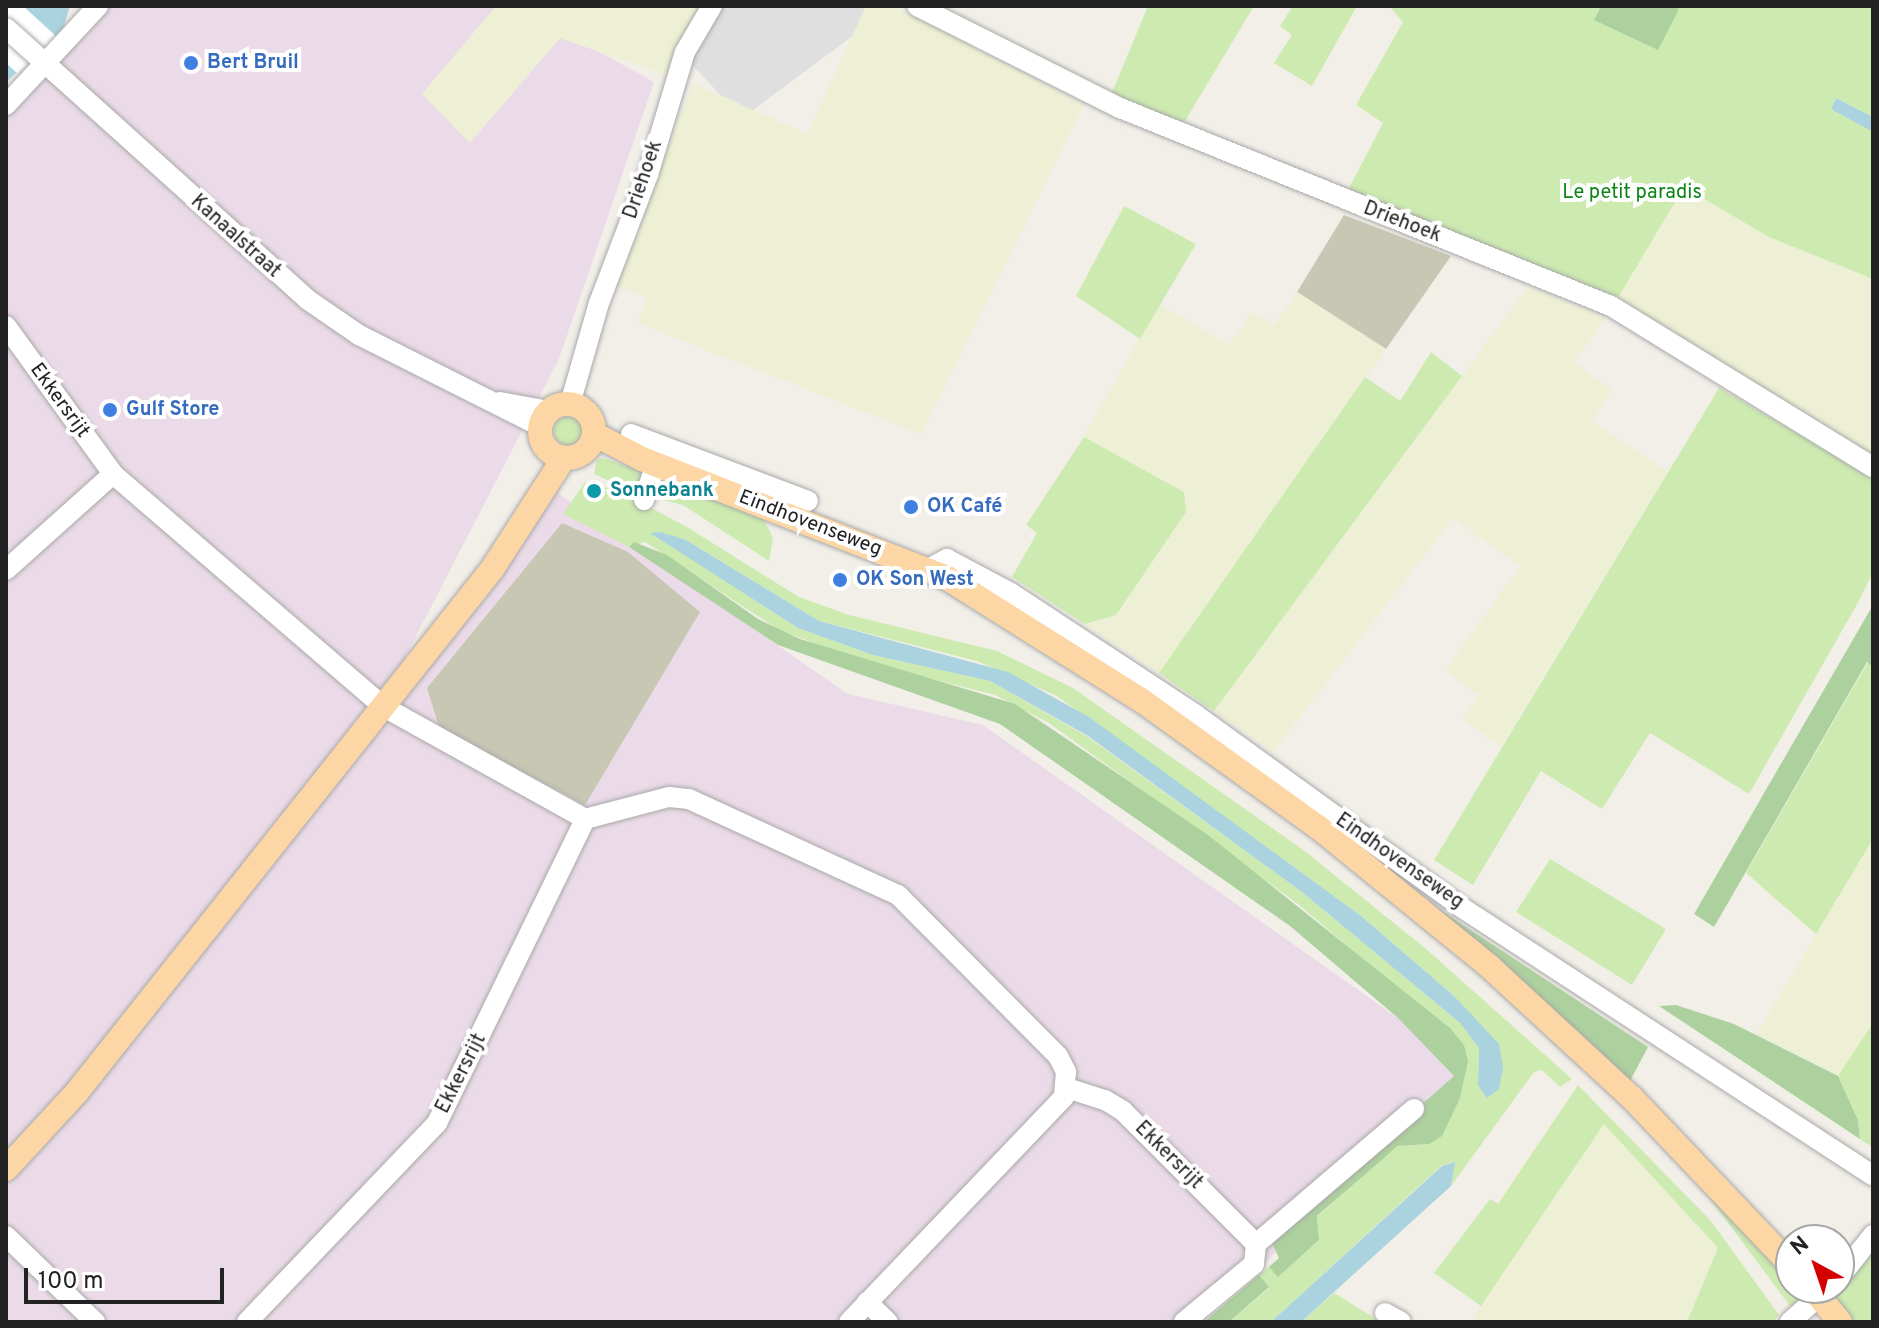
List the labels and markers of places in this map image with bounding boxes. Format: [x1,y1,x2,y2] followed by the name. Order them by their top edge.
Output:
[207,51,299,75] place label: Bert Bruil
[182,54,200,72] marker: Bert Bruil
[126,398,219,422] place label: Gulf Store
[101,401,119,419] marker: Gulf Store
[610,479,714,503] place label: Sonnebank
[585,482,603,500] marker: Sonnebank
[927,495,1002,519] place label: OK Café
[902,498,920,516] marker: OK Café
[856,568,974,592] place label: OK Son West
[831,571,849,589] marker: OK Son West

